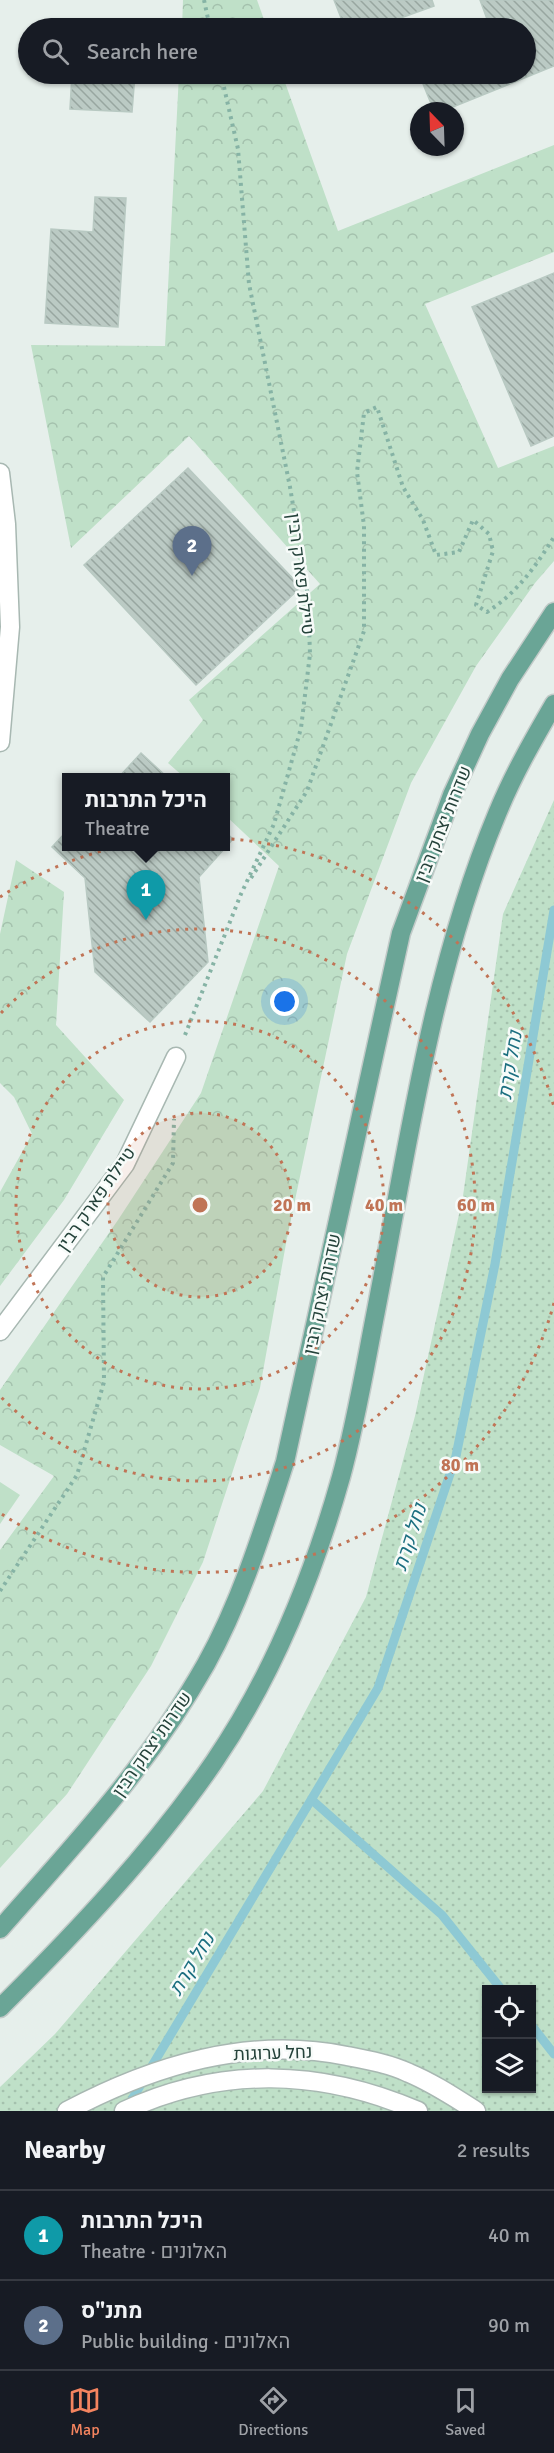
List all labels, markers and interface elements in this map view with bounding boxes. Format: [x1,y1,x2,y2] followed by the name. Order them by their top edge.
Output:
[18,18,536,84] search box
[39,35,72,68] icon: search
[87,38,198,65] text: Search here
[410,102,464,156] north arrow
[283,512,319,636] street label: טיילת פארק רבין
[172,526,212,576] pin: 2
[410,763,476,885] street label: שדרות יצחק רבין
[62,773,230,851] popup
[85,786,207,813] text: היכל התרבות
[85,816,150,841] text: Theatre
[126,870,166,920] pin: 1
[270,987,299,1016] your location
[492,1027,528,1101] water label: נחל קרת
[52,1143,140,1255] street label: טיילת פארק רבין
[273,1194,311,1216] text: 20 m
[365,1194,403,1216] text: 40 m
[457,1194,495,1216] text: 60 m
[190,1195,210,1215] centre of rings
[298,1231,346,1357] street label: שדרות יצחק רבין
[441,1454,479,1476] text: 80 m
[387,1499,433,1574] water label: נחל קרת
[108,1687,196,1801] street label: שדרות יצחק רבין
[164,1927,221,2000] water label: נחל קרת
[482,1985,536,2093] map controls
[482,1985,536,2039] button: locate
[482,2039,536,2093] button: layers
[233,2041,313,2065] street label: נחל ערוגות
[24,2134,105,2166] text: Nearby
[457,2138,530,2163] text: 2 results
[81,2207,203,2234] text: היכל התרבות
[38,2223,49,2248] text: 1
[488,2223,530,2248] text: 40 m
[81,2239,227,2264] text: Theatre · האלונים
[81,2297,143,2324] text: מתנ"ס
[38,2313,49,2338] text: 2
[488,2313,530,2338] text: 90 m
[81,2329,290,2354] text: Public building · האלונים
[68,2384,101,2440] tab: Map
[238,2384,308,2440] tab: Directions
[445,2384,486,2440] tab: Saved

